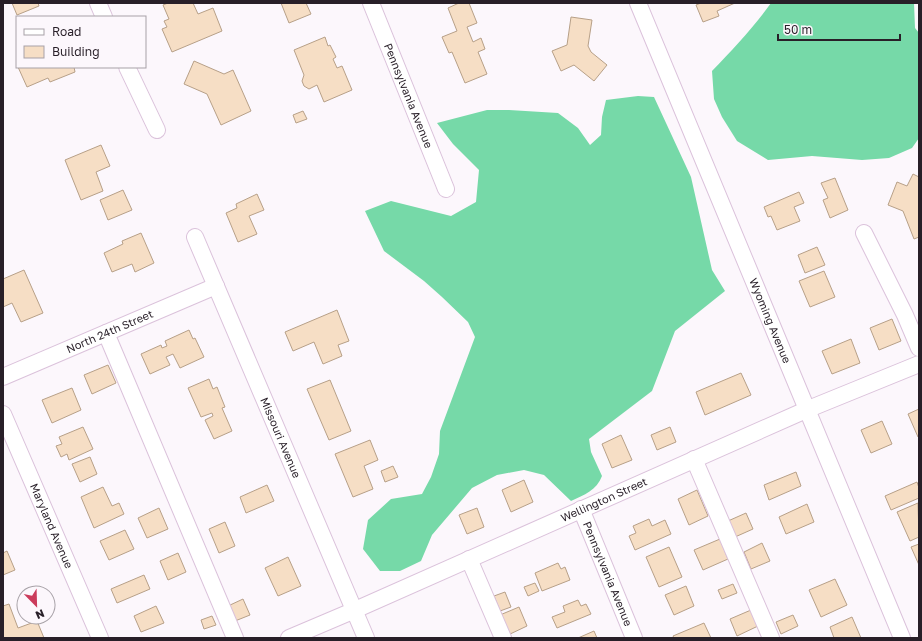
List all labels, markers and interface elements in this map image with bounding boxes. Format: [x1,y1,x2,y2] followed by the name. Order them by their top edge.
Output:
[16,16,146,68] legend
[778,16,900,42] scale bar
[784,22,812,37] text: 50 m
[52,24,81,39] text: Road
[382,41,436,150] street label: Pennsylvania Avenue
[52,44,100,59] text: Building
[747,276,794,365] street label: Wyoming Avenue
[64,307,155,355] street label: North 24th Street
[258,395,304,480] street label: Missouri Avenue
[558,474,649,524] street label: Wellington Street
[28,481,76,570] street label: Maryland Avenue
[581,519,635,628] street label: Pennsylvania Avenue
[16,585,56,625] north arrow
[34,607,46,622] text: N

